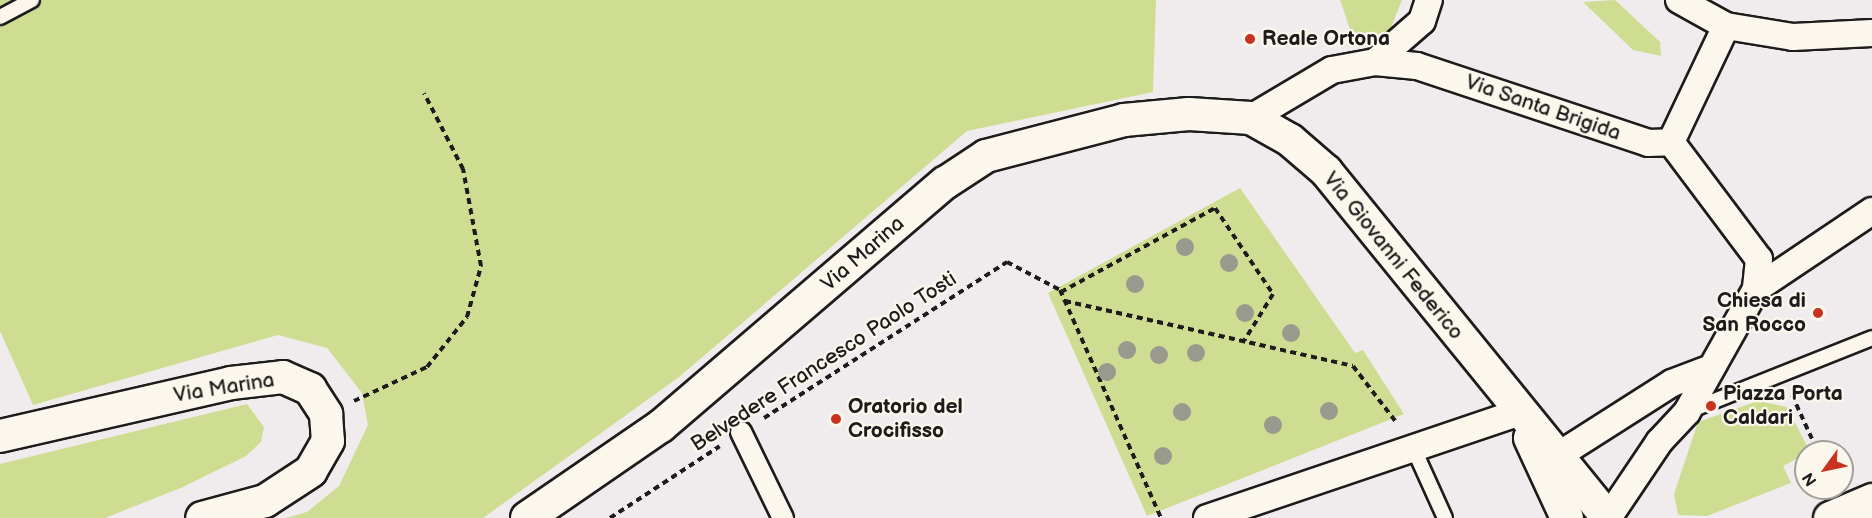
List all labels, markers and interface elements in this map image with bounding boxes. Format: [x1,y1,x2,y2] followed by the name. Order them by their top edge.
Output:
[1262,26,1390,52] place label: Reale Ortona
[1243,32,1257,46] marker: Reale Ortona
[1462,70,1624,146] street label: Via Santa Brigida
[1318,167,1468,345] street label: Via Giovanni Federico
[816,211,910,297] street label: Via Marina
[686,266,962,458] street label: Belvedere Francesco Paolo Tosti
[1703,288,1806,338] place label: Chiesa di San Rocco
[1811,306,1825,320] marker: Chiesa di San Rocco
[172,368,276,408] street label: Via Marina
[1723,381,1843,431] place label: Piazza Porta Caldari
[848,394,963,444] place label: Oratorio del Crocifisso
[1704,399,1718,413] marker: Piazza Porta Caldari
[829,412,843,426] marker: Oratorio del Crocifisso
[1794,440,1854,500] north arrow
[1799,469,1821,489] text: N

